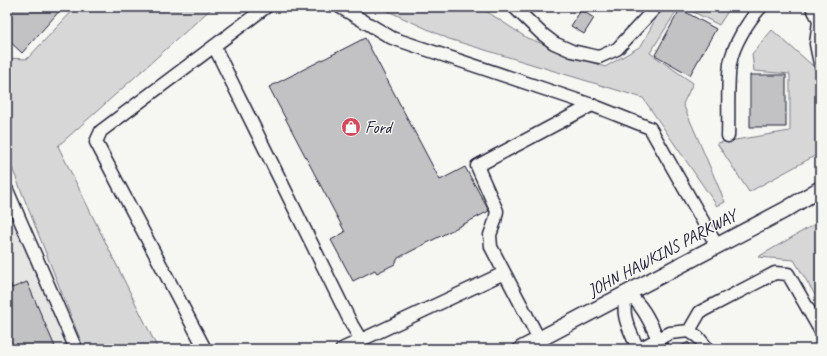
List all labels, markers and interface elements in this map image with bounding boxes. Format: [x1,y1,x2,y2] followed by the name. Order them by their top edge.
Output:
[340,116,362,138] shop icon: Ford
[365,117,394,138] place label: Ford
[583,203,743,301] street label: JOHN HAWKINS PARKWAY

